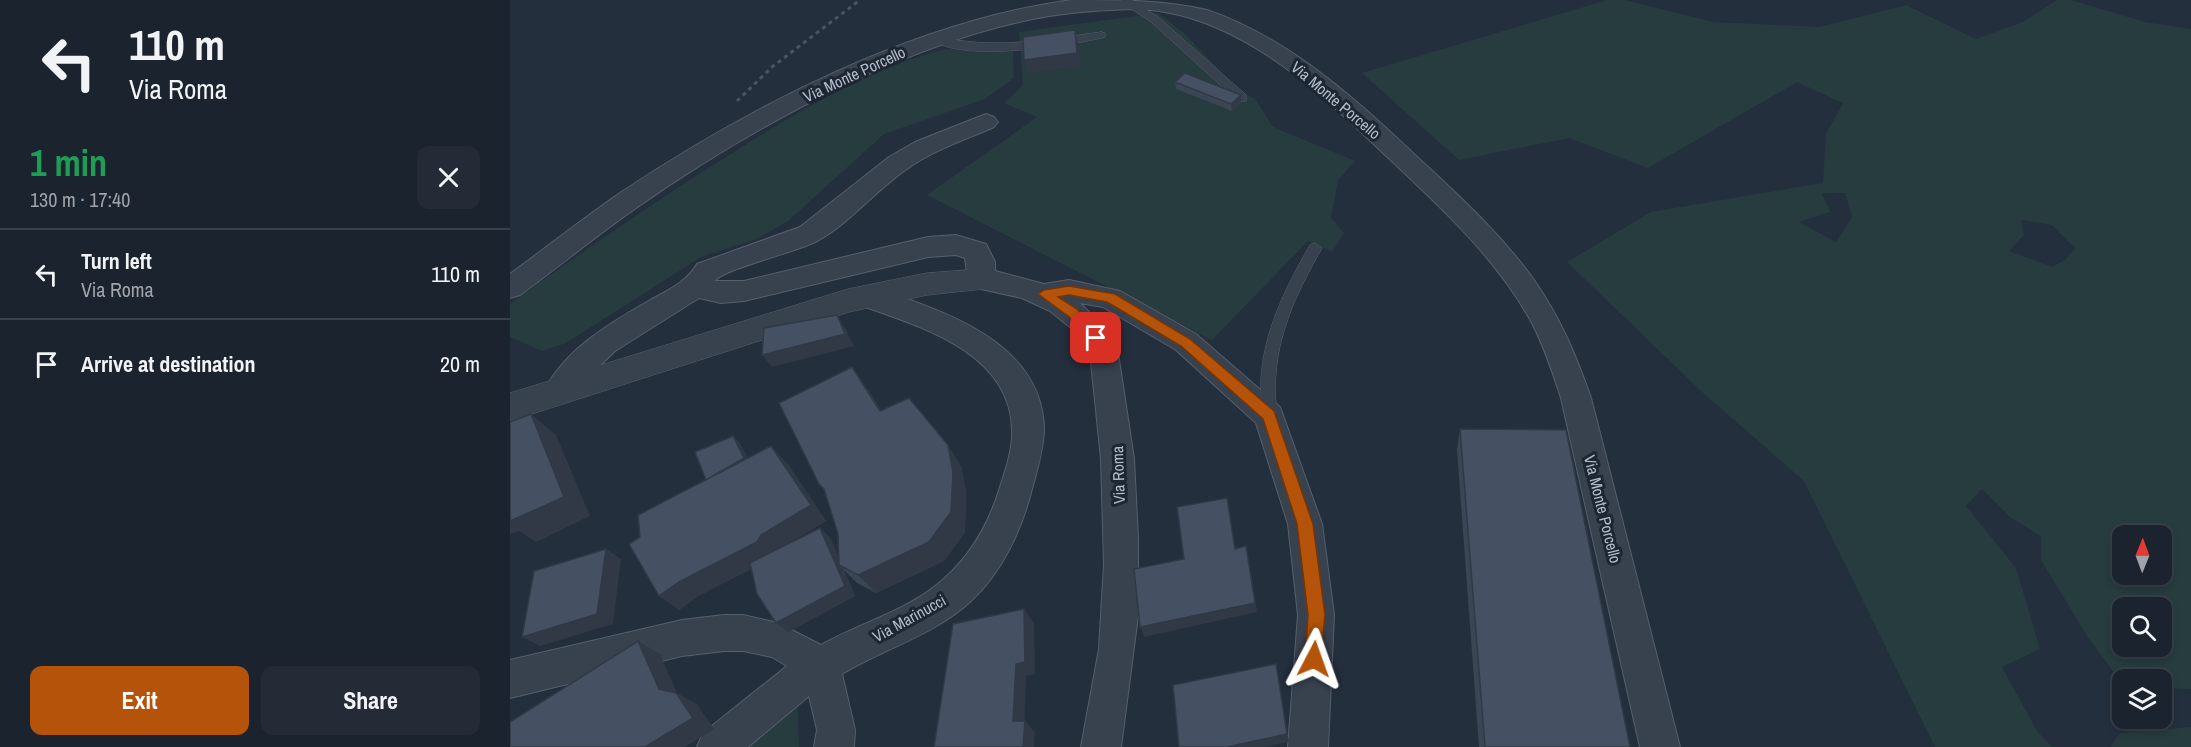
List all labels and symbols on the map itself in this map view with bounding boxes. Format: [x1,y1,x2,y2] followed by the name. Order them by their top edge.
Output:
[799,41,909,107] street label: Via Monte Porcello
[1287,56,1385,144] street label: Via Monte Porcello
[1070,312,1121,363] pin
[1106,445,1130,504] street label: Via Roma
[1579,453,1627,565] street label: Via Monte Porcello
[2112,525,2172,585] north arrow
[868,589,950,647] street label: Via Marinucci
[1282,627,1346,691] position arrow

